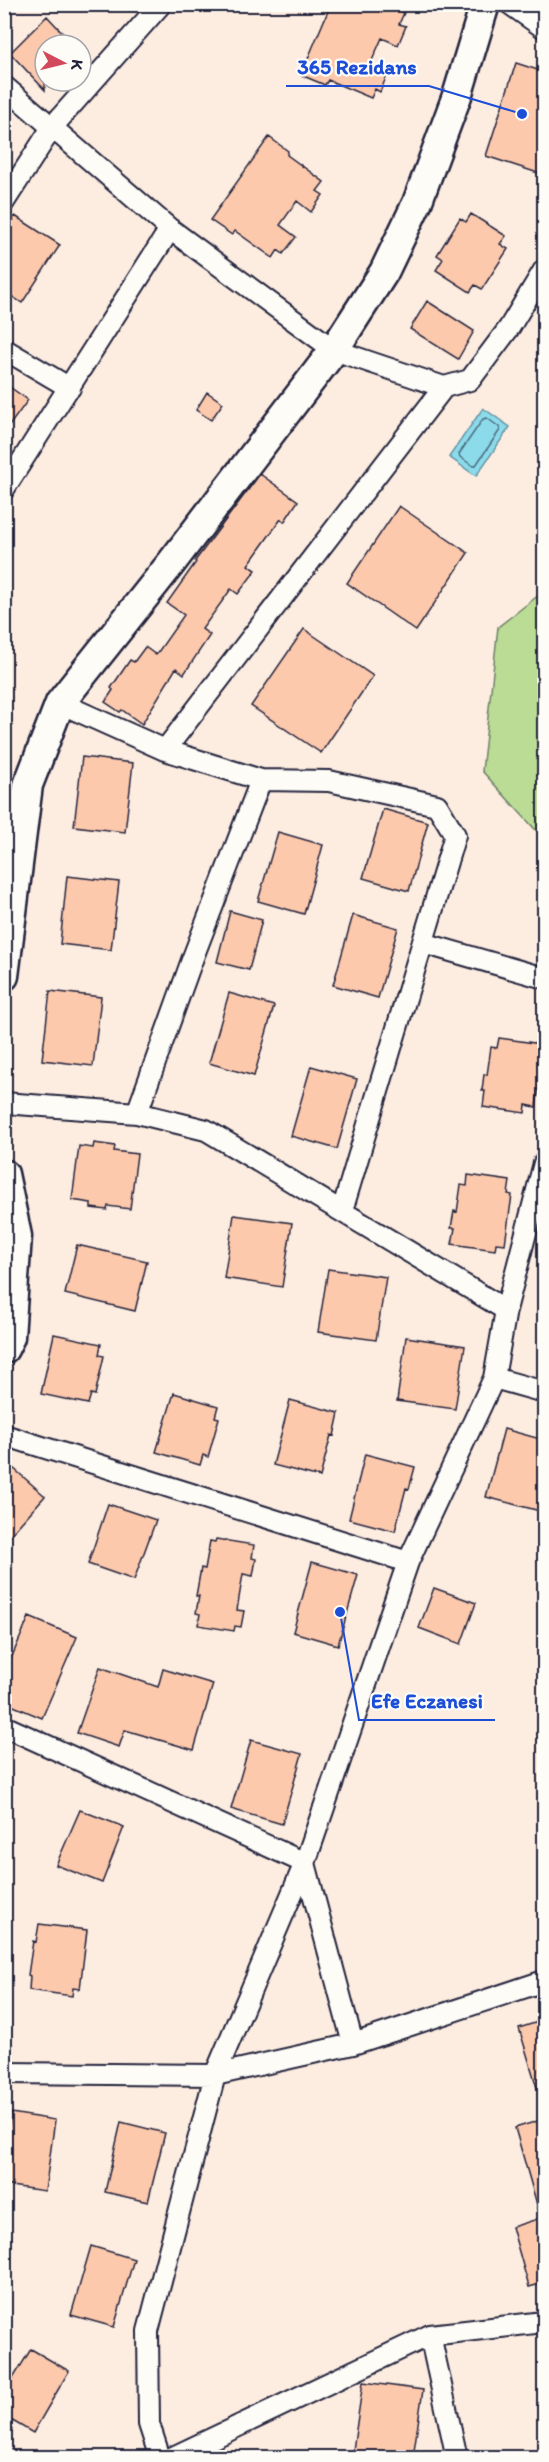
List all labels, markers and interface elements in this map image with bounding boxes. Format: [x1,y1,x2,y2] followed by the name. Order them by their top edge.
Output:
[33,33,93,93] north arrow
[286,47,429,86] callout: 365 Rezidans
[297,54,417,79] text: 365 Rezidans
[67,59,87,72] text: K
[359,1681,495,1720] callout: Efe Eczanesi
[371,1688,483,1713] text: Efe Eczanesi

